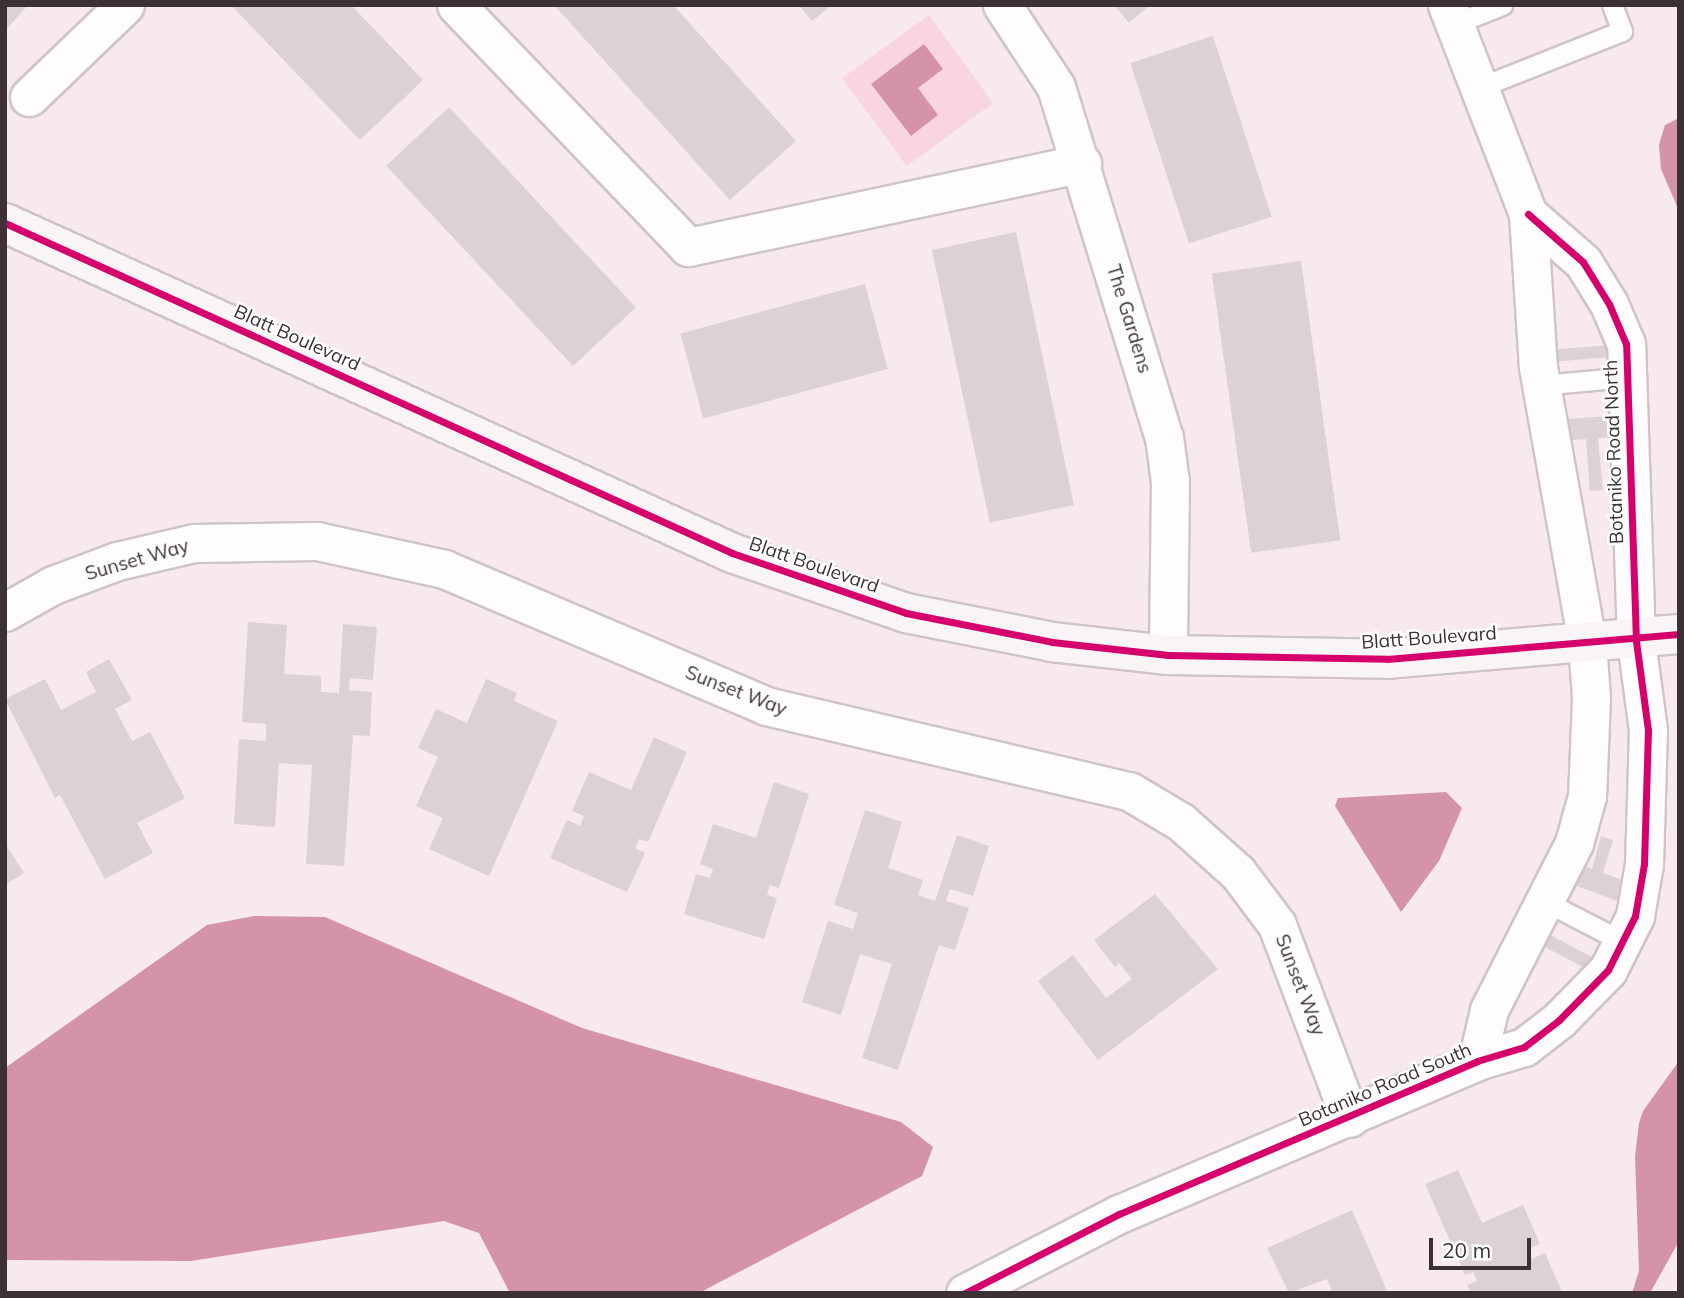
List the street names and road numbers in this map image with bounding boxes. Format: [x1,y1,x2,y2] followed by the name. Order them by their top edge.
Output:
[1102,262,1156,376] street label: The Gardens
[230,300,364,376] street label: Blatt Boulevard
[1599,359,1629,545] street label: Botaniko Road North
[746,532,882,598] street label: Blatt Boulevard
[83,534,191,586] street label: Sunset Way
[1360,622,1498,654] street label: Blatt Boulevard
[682,661,790,721] street label: Sunset Way
[1270,931,1330,1039] street label: Sunset Way
[1295,1038,1475,1132] street label: Botaniko Road South

